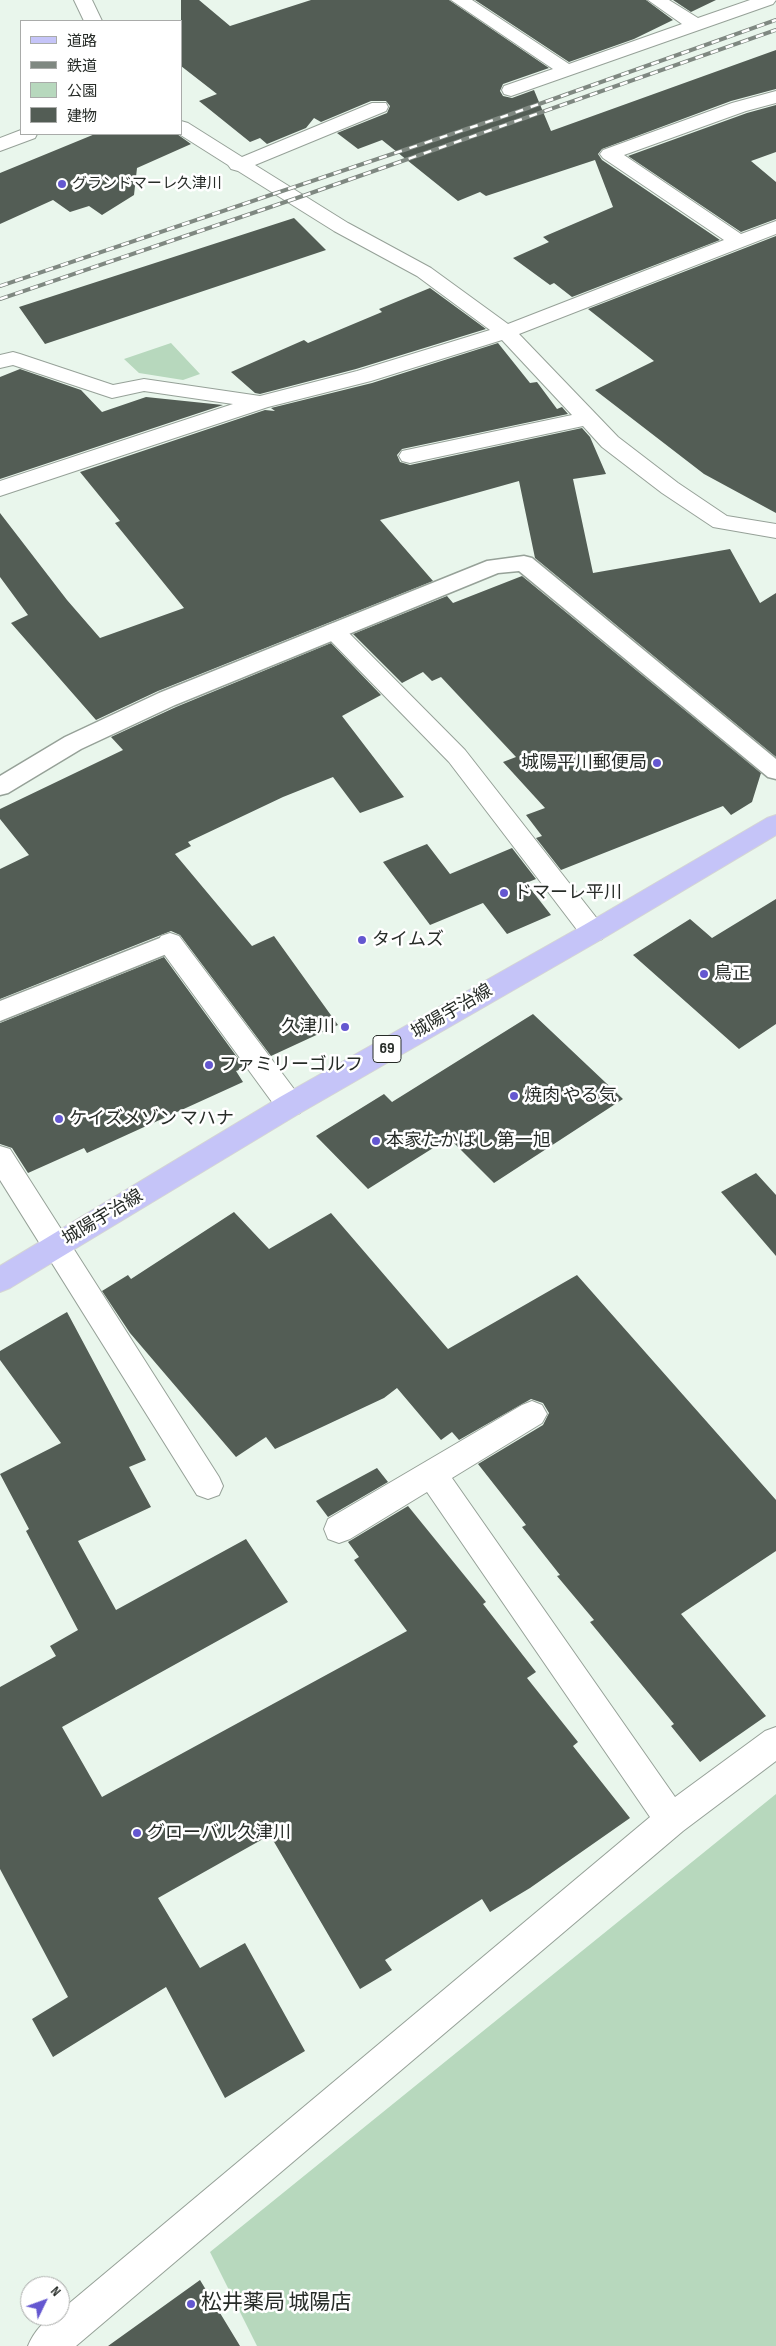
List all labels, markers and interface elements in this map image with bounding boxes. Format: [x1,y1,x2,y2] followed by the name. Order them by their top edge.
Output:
[20,20,182,135] legend
[67,32,97,51] text: 道路
[67,57,97,76] text: 鉄道
[67,82,97,101] text: 公園
[67,107,97,126] text: 建物
[72,175,222,193] place label: グランドマーレ久津川
[56,178,68,190] marker: グランドマーレ久津川
[521,752,647,774] place label: 城陽平川郵便局
[651,757,663,769] marker: 城陽平川郵便局
[514,882,622,904] place label: ドマーレ平川
[498,887,510,899] marker: ドマーレ平川
[372,929,444,951] place label: タイムズ
[356,934,368,946] marker: タイムズ
[714,963,750,985] place label: 鳥正
[698,968,710,980] marker: 鳥正
[408,980,496,1044] street label: 城陽宇治線
[281,1016,335,1038] place label: 久津川
[339,1021,351,1033] marker: 久津川
[373,1036,401,1062] road number: 69
[219,1054,363,1076] place label: ファミリーゴルフ
[203,1059,215,1071] marker: ファミリーゴルフ
[524,1085,617,1107] place label: 焼肉 やる気
[508,1090,520,1102] marker: 焼肉 やる気
[69,1108,234,1130] place label: ケイズメゾン マハナ
[53,1113,65,1125] marker: ケイズメゾン マハナ
[386,1130,551,1152] place label: 本家たかばし 第一旭
[370,1135,382,1147] marker: 本家たかばし 第一旭
[59,1186,147,1250] street label: 城陽宇治線
[147,1822,291,1844] place label: グローバル久津川
[131,1827,143,1839] marker: グローバル久津川
[20,2276,70,2326] north arrow
[47,2283,65,2300] text: N
[201,2291,351,2317] place label: 松井薬局 城陽店
[185,2298,197,2310] marker: 松井薬局 城陽店

